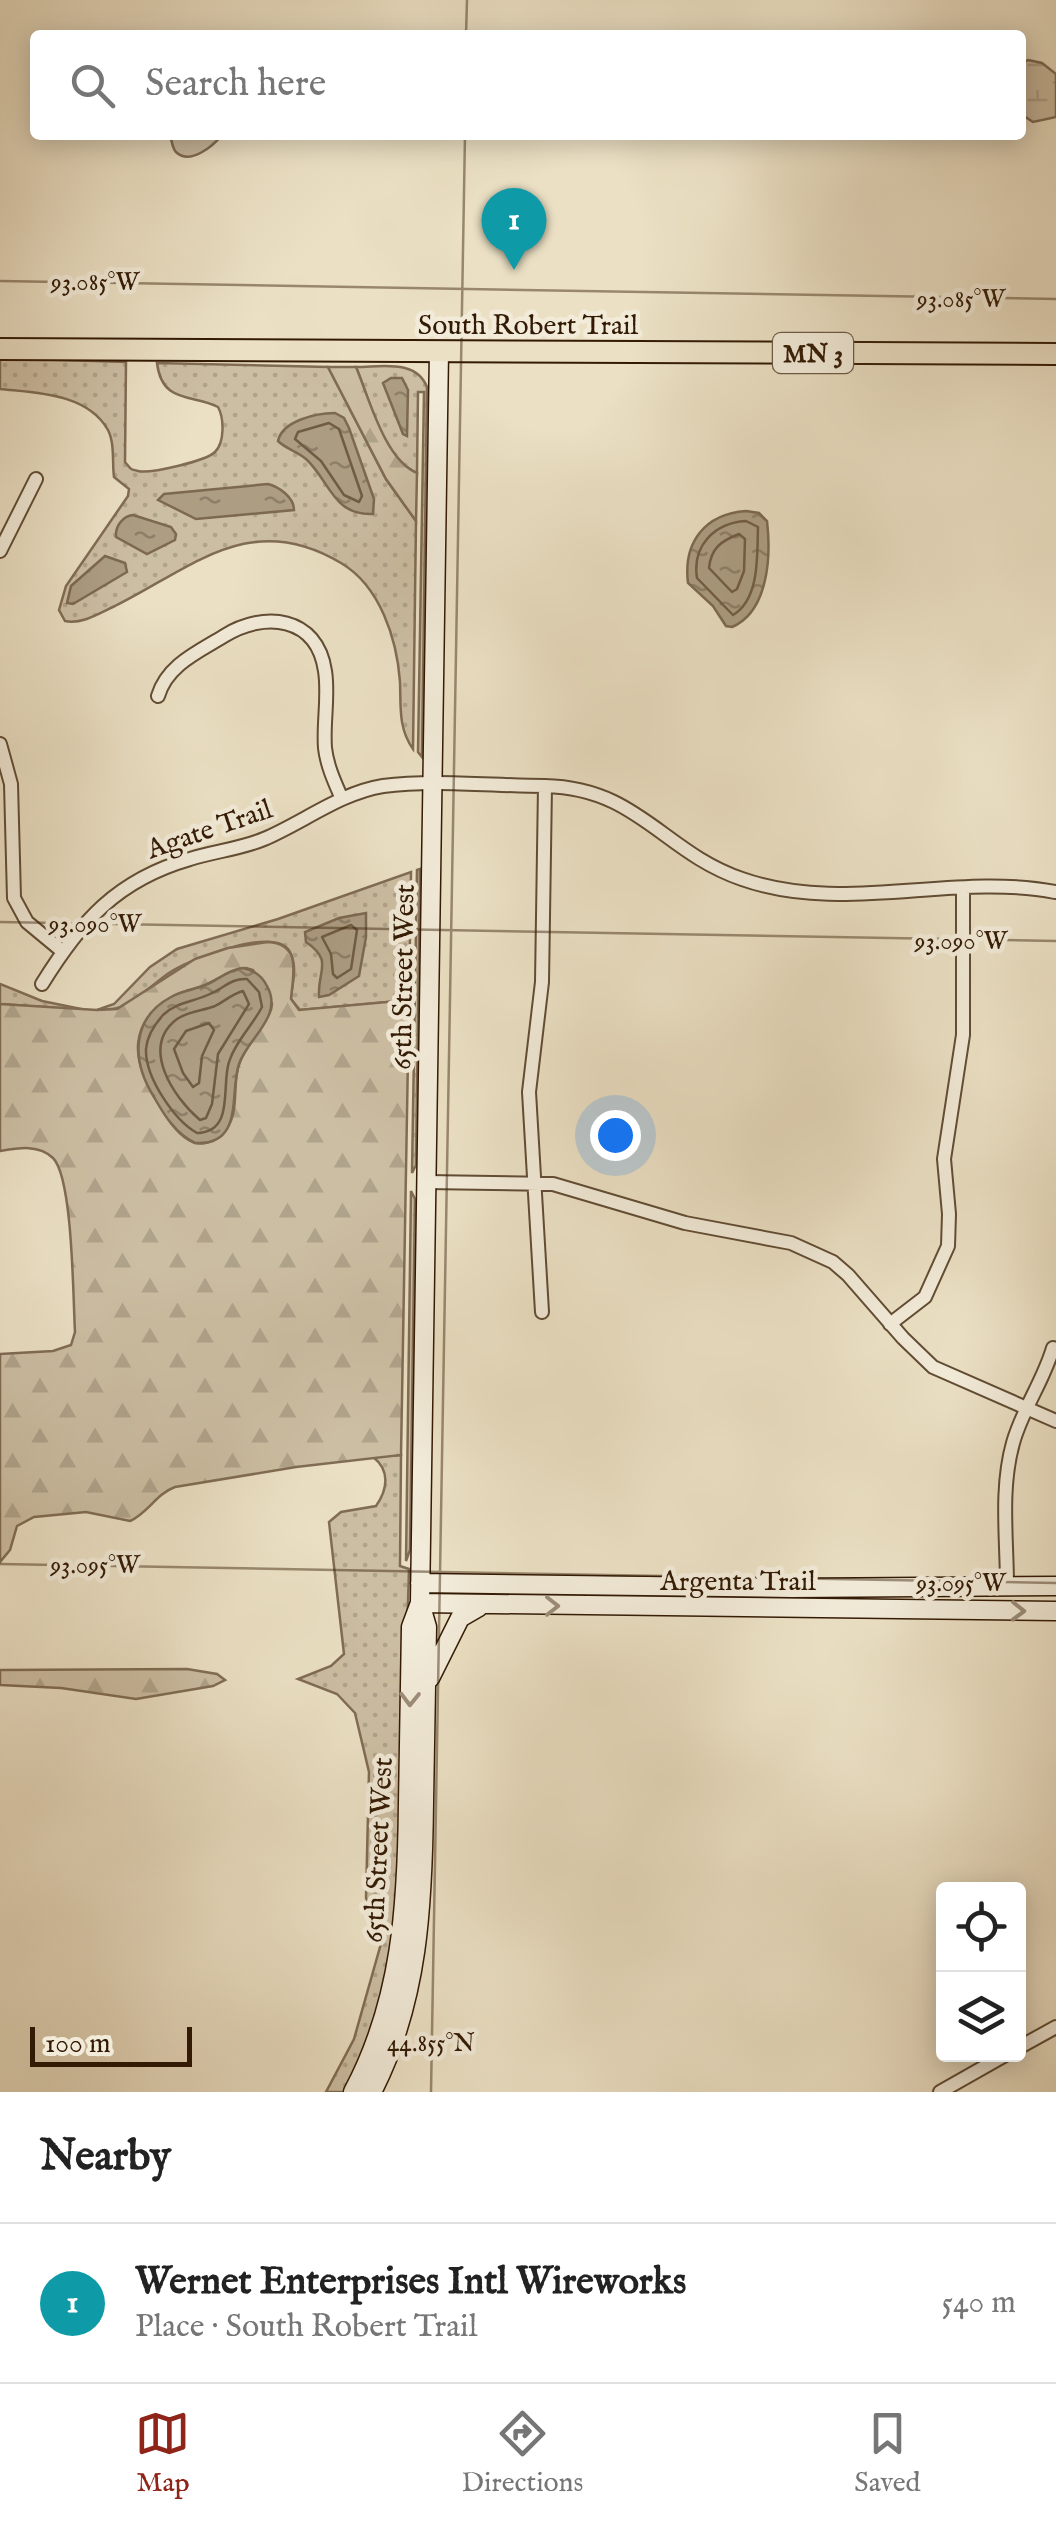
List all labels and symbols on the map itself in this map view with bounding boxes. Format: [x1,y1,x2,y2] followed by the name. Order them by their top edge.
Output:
[482,188,546,270] pin: 1
[50,267,140,299] text: 93.085°W
[916,284,1006,316] text: 93.085°W
[418,309,639,344] street label: South Robert Trail
[773,333,853,373] road number: MN 3
[141,792,278,868] street label: Agate Trail
[385,883,424,1070] street label: 65th Street West
[48,909,143,941] text: 93.090°W
[914,926,1009,958] text: 93.090°W
[590,1110,641,1161] your location
[49,1550,141,1582] text: 93.095°W
[659,1565,816,1600] street label: Argenta Trail
[915,1568,1007,1600] text: 93.095°W
[546,1595,561,1617] one-way arrow
[1011,1600,1027,1621] one-way arrow
[399,1692,420,1708] one-way arrow
[357,1756,402,1944] street label: 65th Street West
[30,2022,192,2066] scale bar
[387,2028,475,2060] text: 44.855°N

